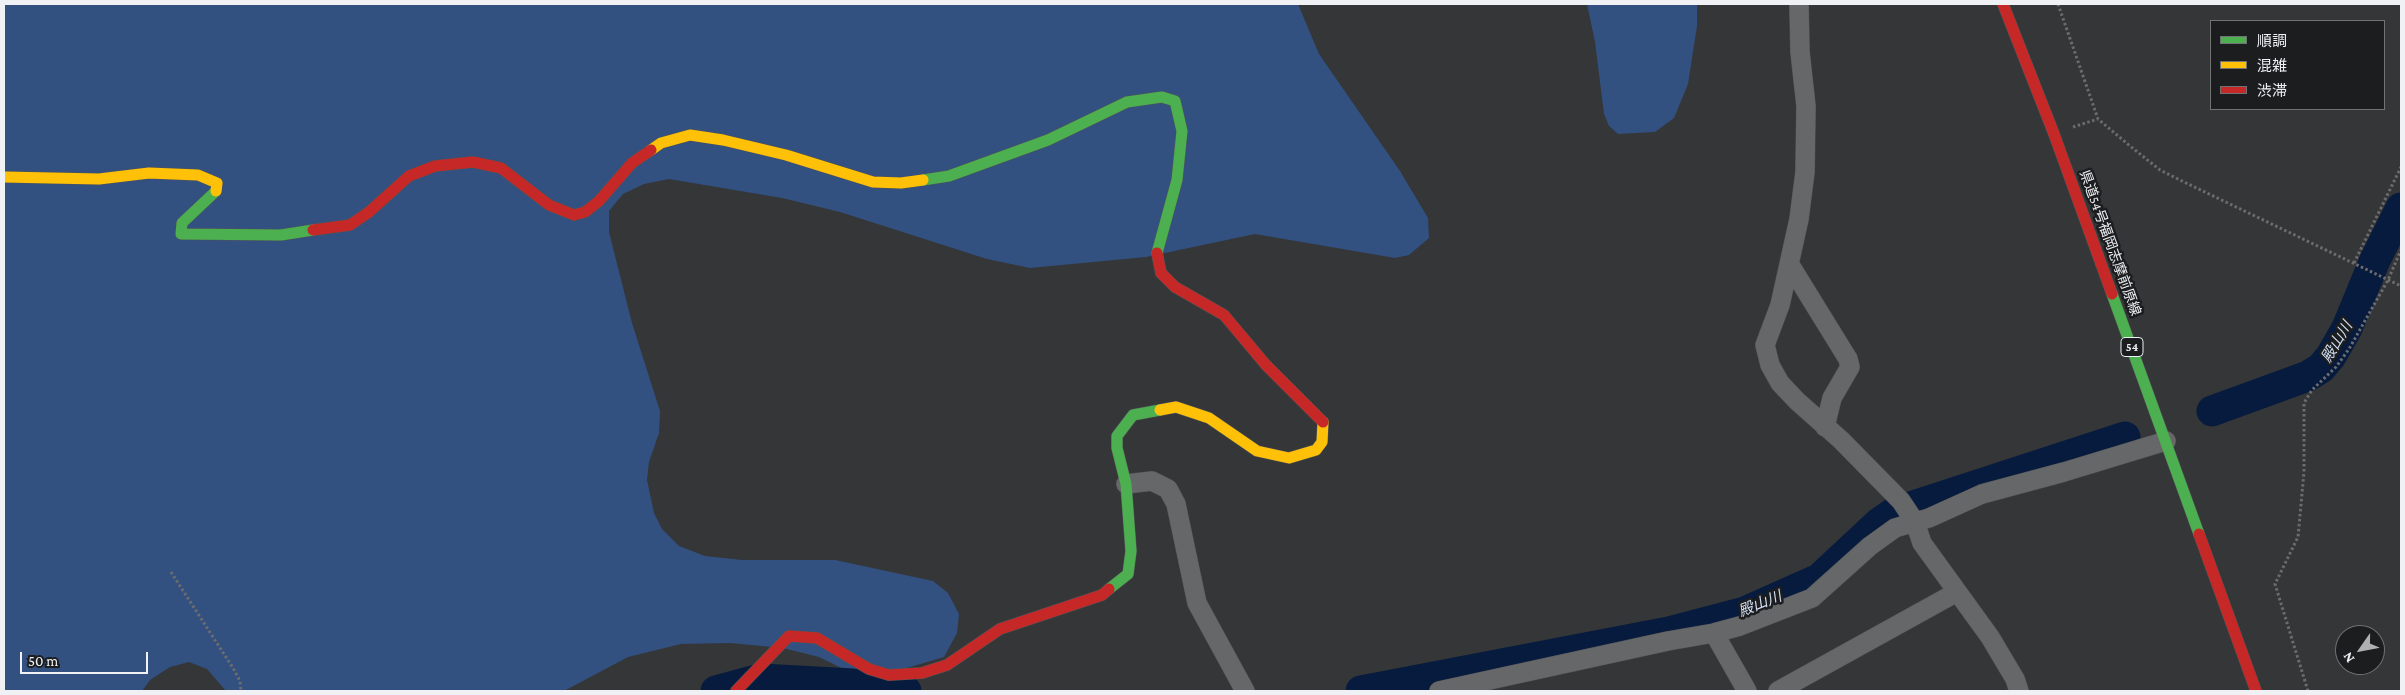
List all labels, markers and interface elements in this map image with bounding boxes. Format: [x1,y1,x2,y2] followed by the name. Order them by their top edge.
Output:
[2210,20,2385,110] legend
[2257,33,2287,49] text: 順調
[2257,58,2287,74] text: 混雑
[2257,83,2287,99] text: 渋滞
[2076,168,2144,318] street label: 県道54号福岡志摩前原線
[2318,318,2356,366] water label: 殿山川
[2121,338,2143,357] road number: 54
[1736,587,1784,621] water label: 殿山川
[2335,625,2385,675] north arrow
[22,642,150,674] scale bar
[2339,649,2358,666] text: N
[28,653,58,669] text: 50 m

